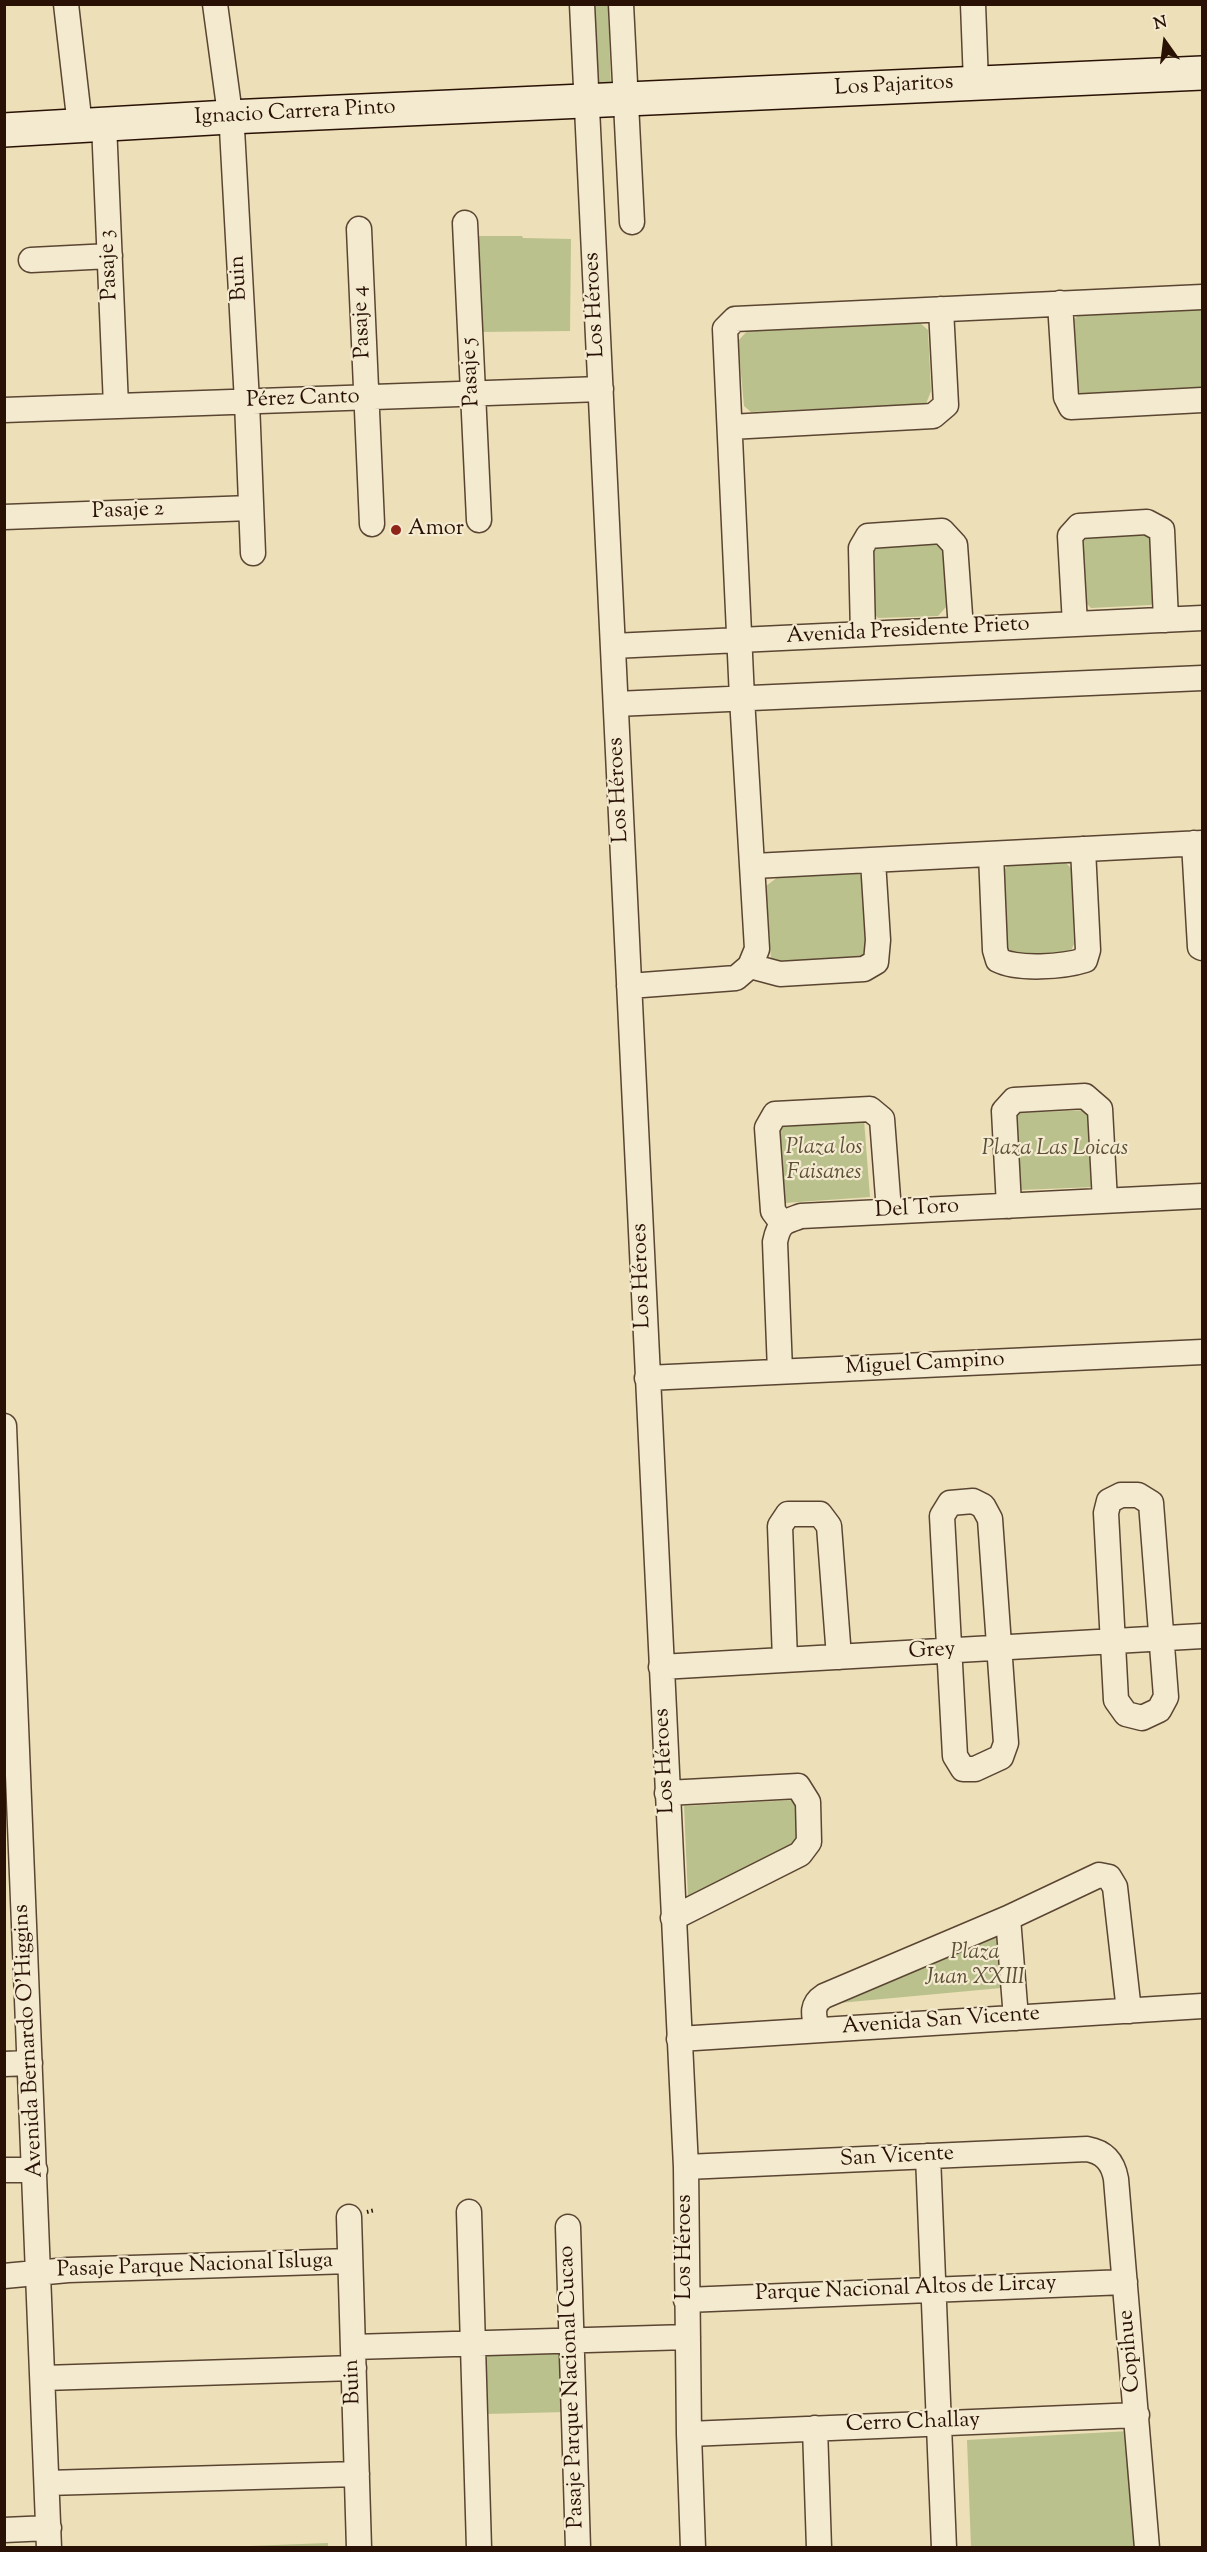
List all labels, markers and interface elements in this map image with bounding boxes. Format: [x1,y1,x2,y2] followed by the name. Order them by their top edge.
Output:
[1152,11,1170,37] text: N
[1135,12,1195,72] north arrow
[834,71,954,103] street label: Los Pajaritos
[194,96,396,132] street label: Ignacio Carrera Pinto
[95,229,125,301] street label: Pasaje 3
[580,252,612,358] street label: Los Héroes
[226,254,254,302] street label: Buin
[348,285,378,359] street label: Pasaje 4
[457,337,487,407] street label: Pasaje 5
[246,385,360,415] street label: Pérez Canto
[91,498,165,526] street label: Pasaje 2
[408,517,464,543] place label: Amor
[389,523,403,537] marker: Amor
[786,612,1030,652] street label: Avenida Presidente Prieto
[604,737,636,843] street label: Los Héroes
[786,1136,862,1188] park label: Plaza los Faisanes
[982,1137,1128,1163] park label: Plaza Las Loicas
[874,1195,960,1225] street label: Del Toro
[628,1223,658,1329] street label: Los Héroes
[845,1348,1005,1382] street label: Miguel Campino
[908,1638,956,1666] street label: Grey
[650,1708,682,1814] street label: Los Héroes
[10,1904,50,2178] street label: Avenida Bernardo O'Higgins
[925,1941,1025,1993] park label: Plaza Juan XXIII
[841,2002,1041,2042] street label: Avenida San Vicente
[839,2142,955,2174] street label: San Vicente
[673,2194,699,2300] street label: Los Héroes
[555,2245,591,2529] street label: Pasaje Parque Nacional Cucao
[56,2249,334,2285] street label: Pasaje Parque Nacional Isluga
[755,2272,1057,2308] street label: Parque Nacional Altos de Lircay
[1114,2309,1148,2393] street label: Copihue
[340,2359,368,2405] street label: Buin
[845,2408,981,2440] street label: Cerro Challay

